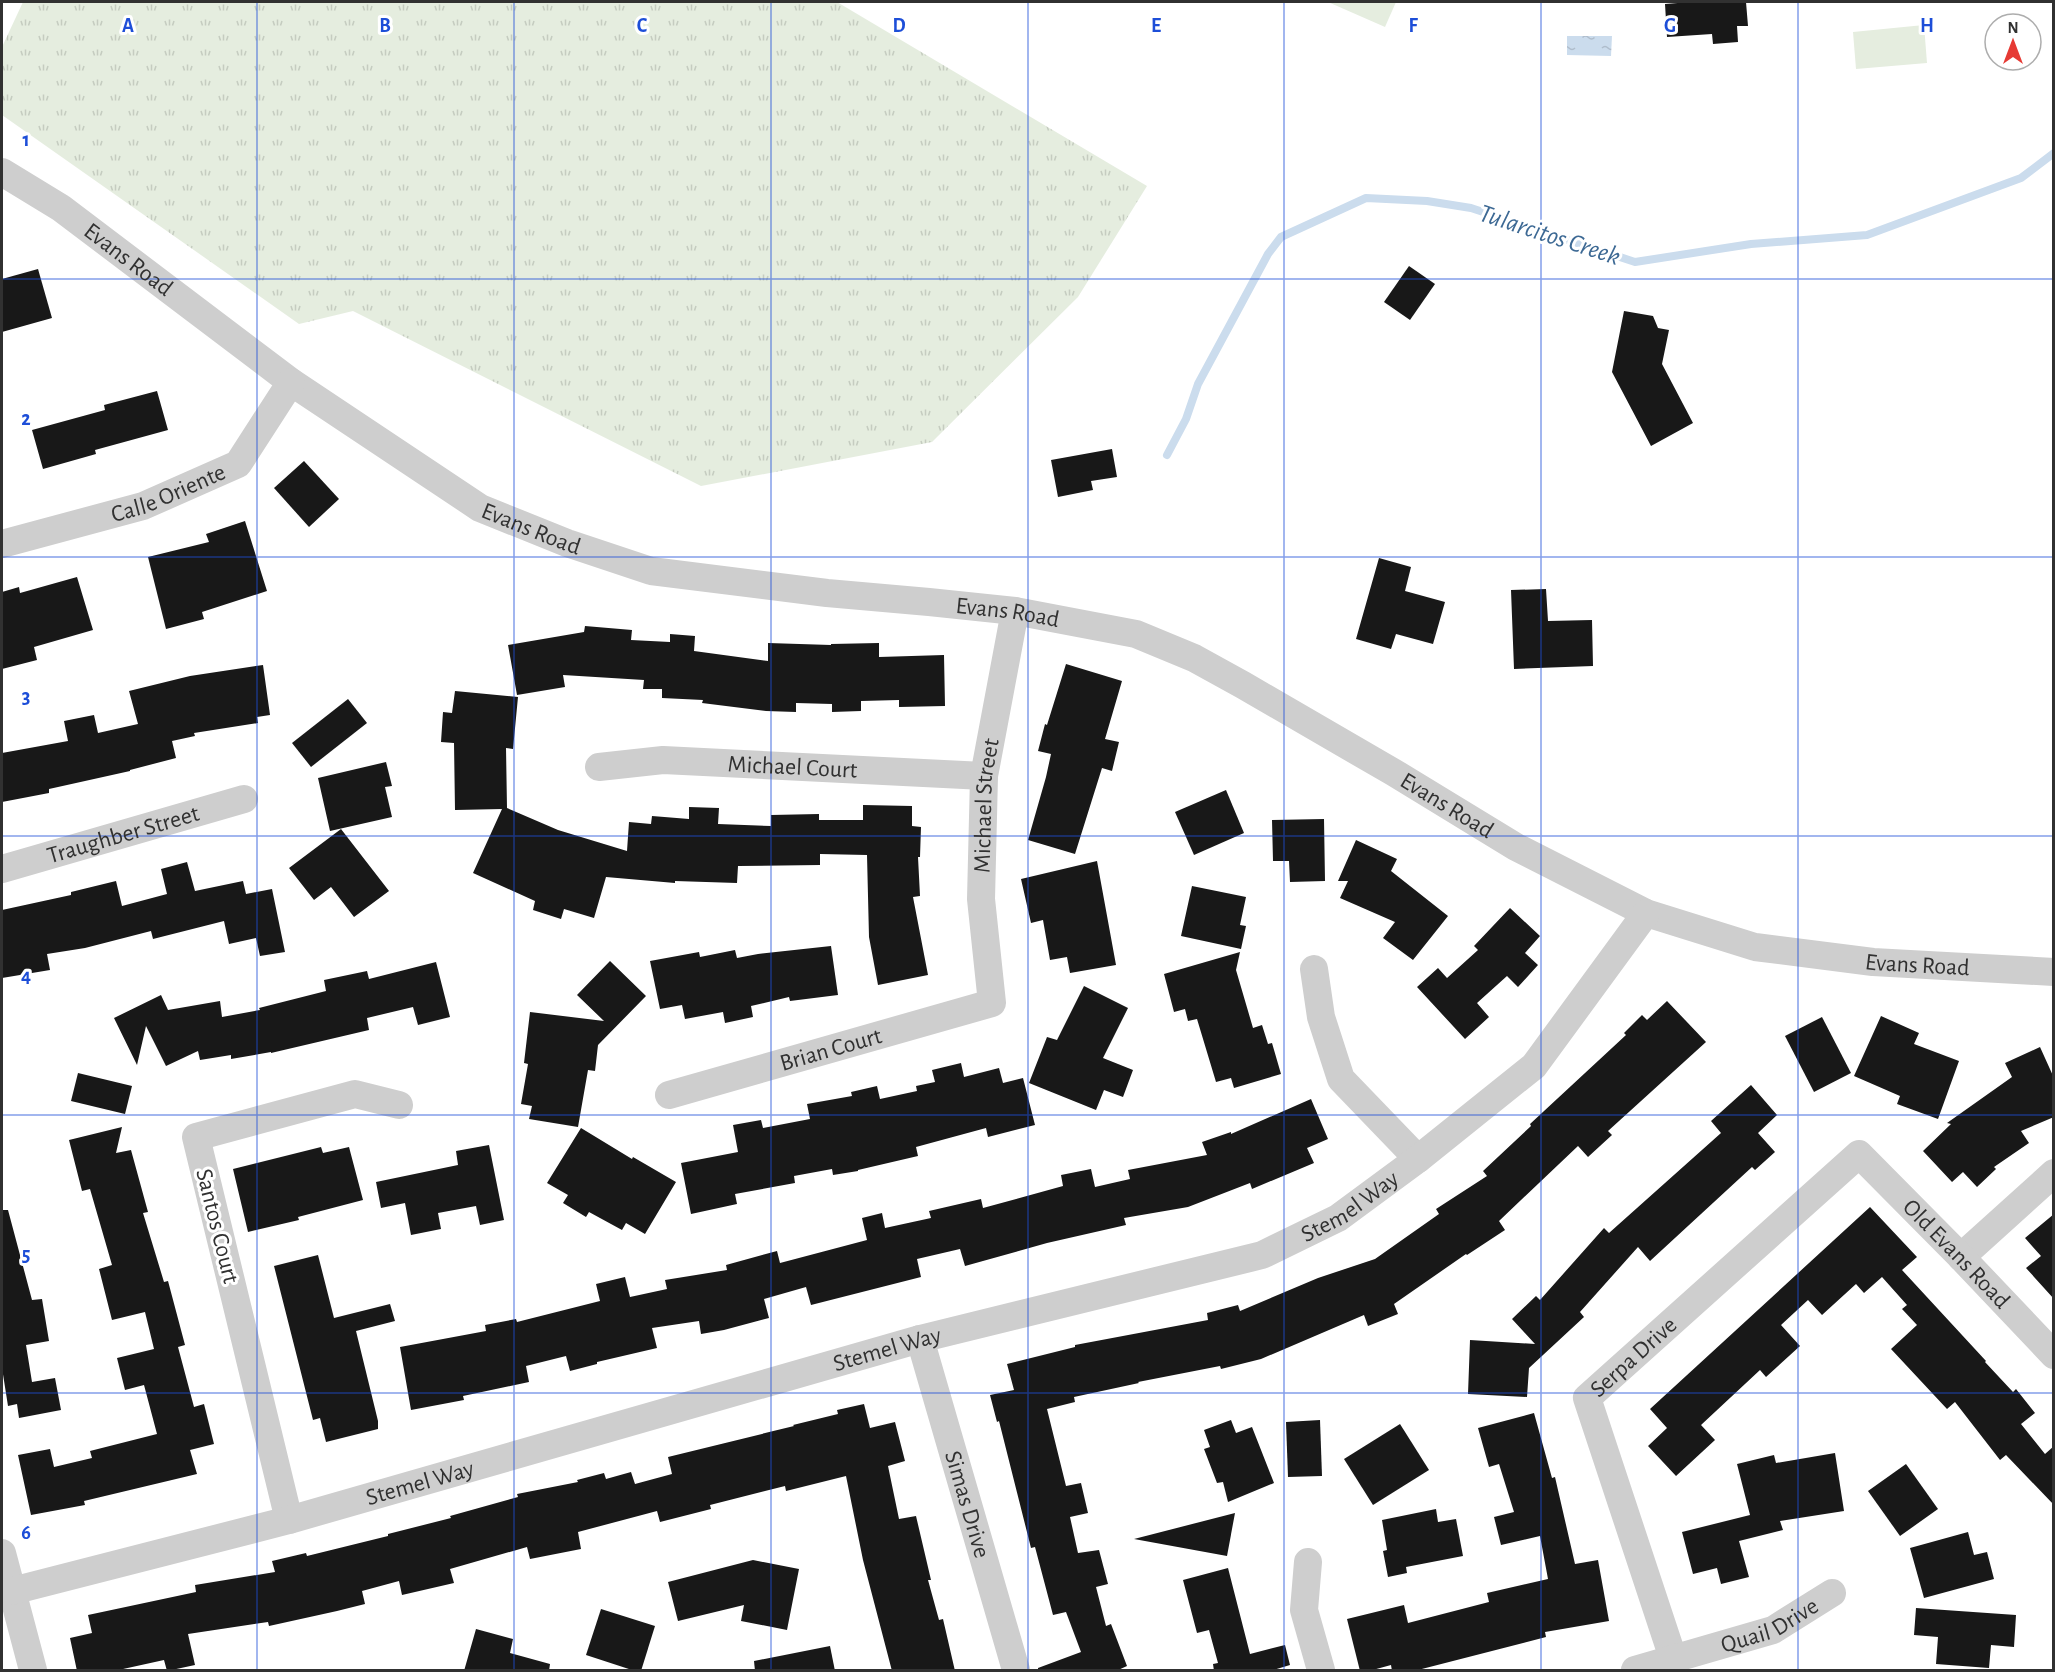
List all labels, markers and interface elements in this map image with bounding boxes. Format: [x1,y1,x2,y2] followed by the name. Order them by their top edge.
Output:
[1983,12,2043,72] north arrow
[122,16,134,36] text: A
[379,16,391,36] text: B
[637,16,648,36] text: C
[892,16,906,36] text: D
[1151,16,1161,36] text: E
[1408,16,1418,36] text: F
[1664,16,1676,36] text: G
[1920,16,1934,36] text: H
[2007,20,2019,36] text: N
[22,130,30,150] text: 1
[1476,200,1624,270] water label: Tularcitos Creek
[79,219,177,301] street label: Evans Road
[21,409,31,429] text: 2
[109,460,229,527] street label: Calle Oriente
[478,499,584,560] street label: Evans Road
[954,594,1061,632] street label: Evans Road
[22,687,30,707] text: 3
[971,736,1004,873] street label: Michael Street
[727,752,858,783] street label: Michael Court
[1396,768,1498,843] street label: Evans Road
[45,802,202,868] street label: Traughber Street
[1864,950,1970,980] street label: Evans Road
[21,966,31,986] text: 4
[777,1024,885,1076] street label: Brian Court
[191,1166,243,1286] street label: Santos Court
[1298,1167,1403,1247] street label: Stemel Way
[1898,1195,2014,1314] street label: Old Evans Road
[22,1245,30,1265] text: 5
[1586,1313,1682,1402] street label: Serpa Drive
[831,1323,944,1376] street label: Stemel Way
[940,1448,994,1561] street label: Simas Drive
[363,1457,477,1510] street label: Stemel Way
[21,1523,31,1543] text: 6
[1718,1594,1823,1657] street label: Quail Drive

